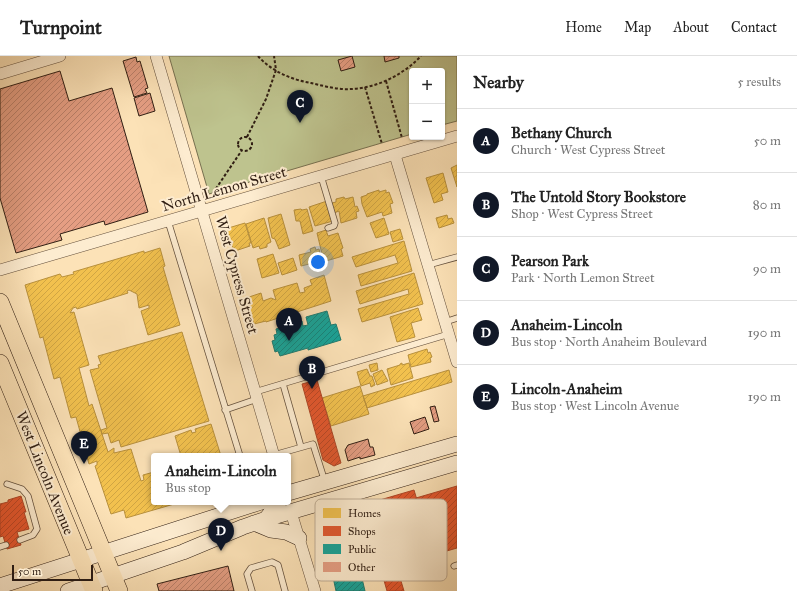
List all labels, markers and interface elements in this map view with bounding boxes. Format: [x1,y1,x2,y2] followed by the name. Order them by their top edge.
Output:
[20,16,102,39] text: Turnpoint
[565,19,602,36] text: Home
[624,19,651,36] text: Map
[673,19,709,36] text: About
[731,19,777,36] text: Contact
[409,68,445,140] map controls
[409,68,445,104] button: +
[473,72,524,93] text: Nearby
[737,74,781,90] text: 5 results
[287,90,313,123] pin: C
[409,104,445,140] button: −
[511,124,612,142] text: Bethany Church
[482,133,490,149] text: A
[754,133,781,149] text: 50 m
[511,142,665,158] text: Church · West Cypress Street
[160,162,289,215] street label: North Lemon Street
[511,188,686,206] text: The Untold Story Bookstore
[482,197,490,213] text: B
[753,197,781,213] text: 80 m
[511,206,653,222] text: Shop · West Cypress Street
[212,214,263,337] street label: West Cypress Street
[308,252,328,272] your location
[511,252,589,270] text: Pearson Park
[482,261,490,277] text: C
[753,261,781,277] text: 90 m
[511,270,655,286] text: Park · North Lemon Street
[276,308,302,341] pin: A
[511,316,622,334] text: Anaheim-Lincoln
[481,325,491,341] text: D
[748,325,781,341] text: 190 m
[511,334,707,350] text: Bus stop · North Anaheim Boulevard
[299,356,325,389] pin: B
[511,380,622,398] text: Lincoln-Anaheim
[481,389,491,405] text: E
[748,389,781,405] text: 190 m
[511,398,679,414] text: Bus stop · West Lincoln Avenue
[12,409,78,537] street label: West Lincoln Avenue
[71,431,97,464] pin: E
[151,453,291,505] popup
[165,462,277,480] text: Anaheim-Lincoln
[165,480,211,496] text: Bus stop
[315,499,447,581] legend
[348,507,381,520] text: Homes
[208,518,234,551] pin: D
[348,525,376,538] text: Shops
[348,543,376,556] text: Public
[348,561,376,574] text: Other
[12,563,93,582] scale bar
[18,565,41,578] text: 50 m

